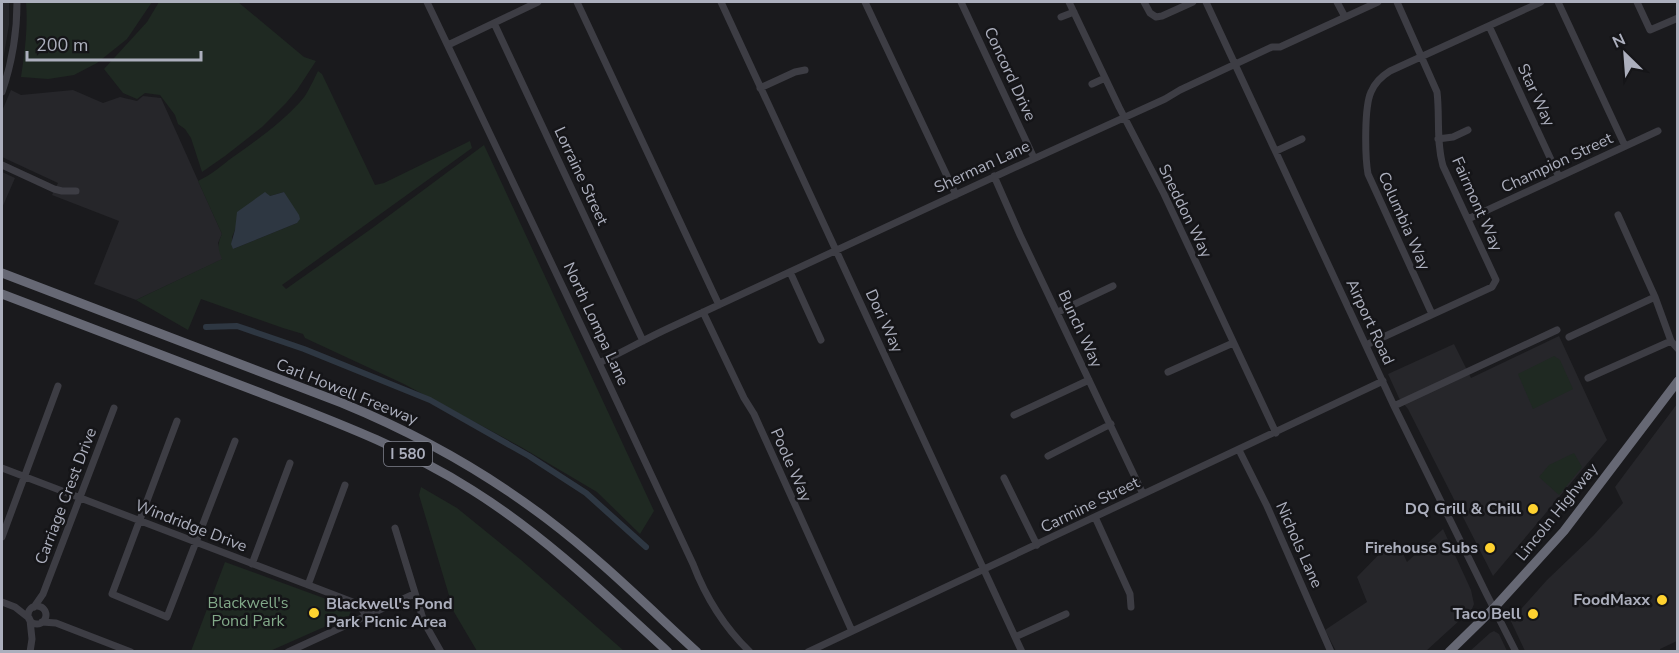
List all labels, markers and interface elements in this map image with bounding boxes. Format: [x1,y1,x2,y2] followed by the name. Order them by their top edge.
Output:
[979,23,1041,125] street label: Concord Drive
[27,24,201,62] scale bar
[1595,24,1655,84] north arrow
[1609,29,1629,54] text: N
[36,33,88,57] text: 200 m
[1512,60,1560,131] street label: Star Way
[549,123,614,229] street label: Lorraine Street
[1498,127,1617,199] street label: Champion Street
[931,135,1033,199] street label: Sherman Lane
[1446,153,1508,255] street label: Fairmont Way
[1153,161,1217,262] street label: Sneddon Way
[1373,168,1436,274] street label: Columbia Way
[558,259,634,389] street label: North Lompa Lane
[1341,275,1399,369] street label: Airport Road
[860,286,909,357] street label: Dori Way
[1053,287,1108,372] street label: Bunch Way
[273,354,422,431] street label: Carl Howell Freeway
[30,424,102,568] street label: Carriage Crest Drive
[765,425,817,506] street label: Poole Way
[384,442,432,466] road number: I 580
[1511,458,1604,565] street label: Lincoln Highway
[1037,471,1143,538] street label: Carmine Street
[132,495,250,557] street label: Windridge Drive
[1270,498,1328,592] street label: Nichols Lane
[1405,498,1521,520] place label: DQ Grill & Chill
[1526,502,1540,516] marker: DQ Grill & Chill
[1365,537,1478,559] place label: Firehouse Subs
[1483,541,1497,555] marker: Firehouse Subs
[1573,589,1650,611] place label: FoodMaxx
[207,592,289,632] park label: Blackwell's Pond Park
[326,593,453,633] place label: Blackwell's Pond Park Picnic Area
[1655,593,1669,607] marker: FoodMaxx
[1453,603,1521,625] place label: Taco Bell
[307,606,321,620] marker: Blackwell's Pond Park Picnic Area
[1526,607,1540,621] marker: Taco Bell

